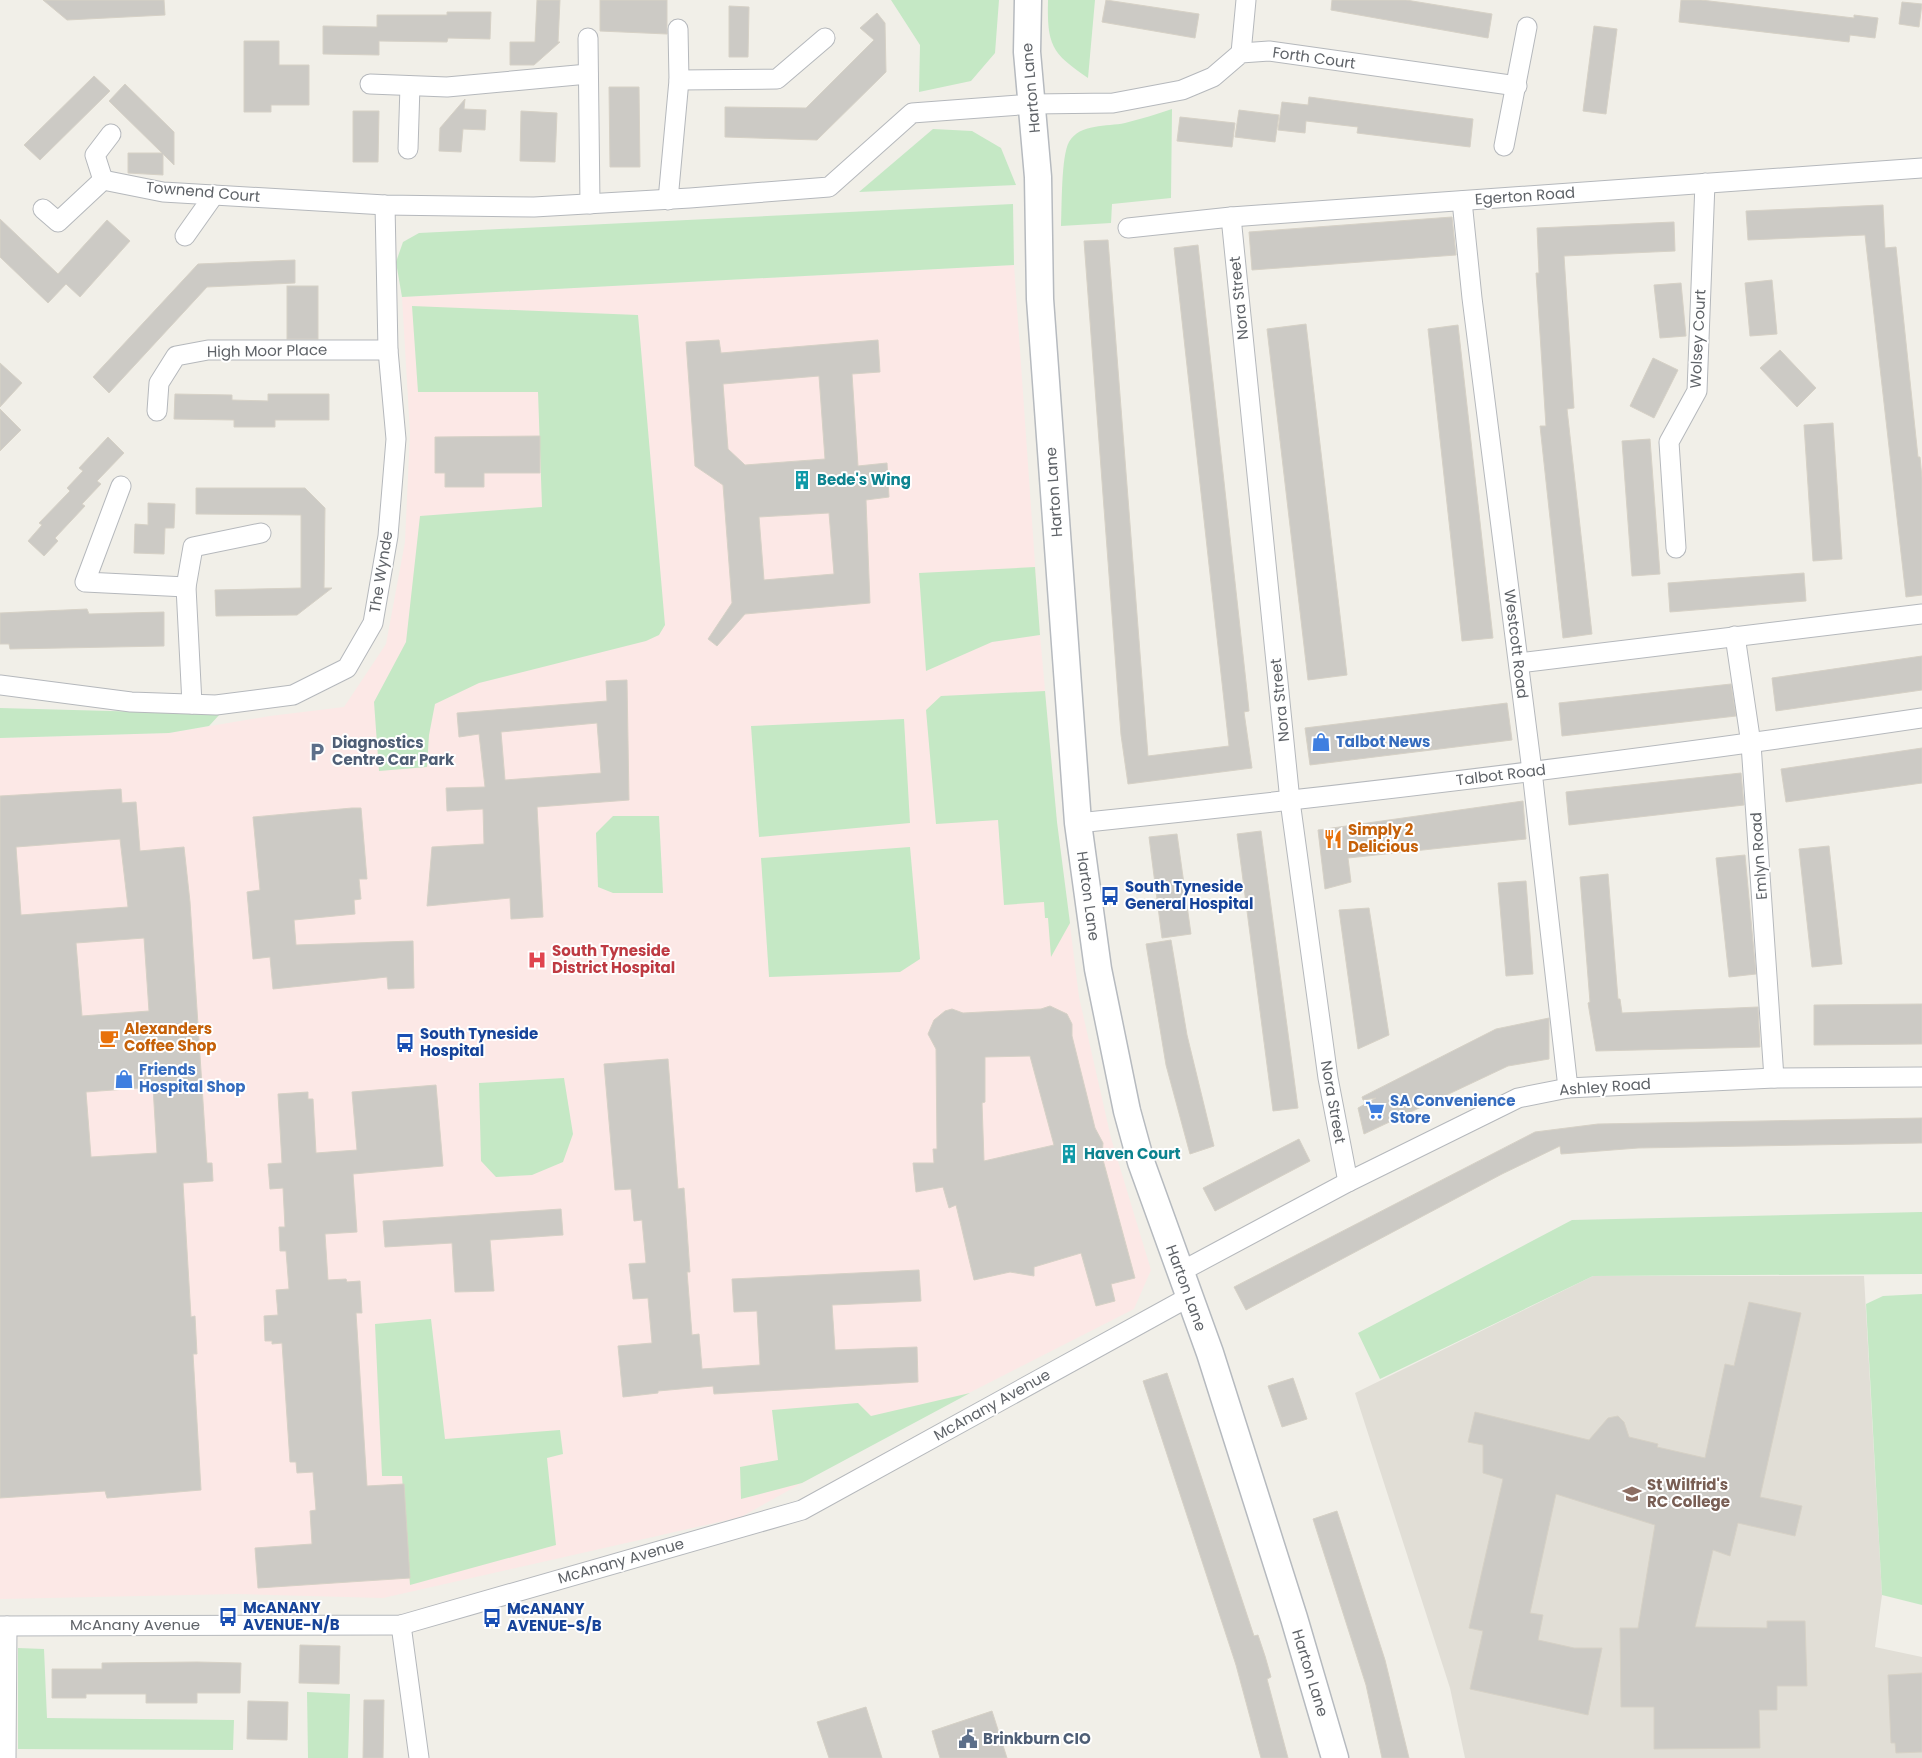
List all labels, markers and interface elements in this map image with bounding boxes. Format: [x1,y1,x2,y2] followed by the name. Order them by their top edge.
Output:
[1271,41,1357,74] street label: Forth Court
[1016,42,1045,134] street label: Harton Lane
[145,176,261,207] street label: Townend Court
[1474,182,1576,209] street label: Egerton Road
[1224,255,1253,341] street label: Nora Street
[1684,289,1711,389] street label: Wolsey Court
[207,339,327,362] street label: High Moor Place
[1040,446,1067,538] street label: Harton Lane
[791,469,813,491] building icon: Bede's Wing
[817,469,911,490] place label: Bede's Wing
[364,529,397,615] street label: The Wynde
[1499,588,1534,700] street label: Westcott Road
[1265,657,1294,743] street label: Nora Street
[1310,731,1332,753] shop icon: Talbot News
[1336,731,1430,752] place label: Talbot News
[332,732,455,770] place label: Diagnostics Centre Car Park
[306,741,328,763] parking icon: Diagnostics Centre Car Park
[1455,759,1547,790] street label: Talbot Road
[1745,811,1772,901] street label: Emlyn Road
[1348,819,1419,857] place label: Simply 2 Delicious
[1322,828,1344,850] restaurant icon: Simply 2 Delicious
[1072,850,1105,942] street label: Harton Lane
[1125,876,1253,914] place label: South Tyneside General Hospital
[1099,885,1121,907] bus stop icon: South Tyneside General Hospital
[552,940,675,978] place label: South Tyneside District Hospital
[526,949,548,971] hospital icon: South Tyneside District Hospital
[124,1018,217,1056] place label: Alexanders Coffee Shop
[420,1023,538,1061] place label: South Tyneside Hospital
[98,1027,120,1049] cafe icon: Alexanders Coffee Shop
[394,1032,416,1054] bus stop icon: South Tyneside Hospital
[139,1059,245,1097] place label: Friends Hospital Shop
[1316,1059,1351,1145] street label: Nora Street
[113,1068,135,1090] shop icon: Friends Hospital Shop
[1558,1073,1652,1100] street label: Ashley Road
[1390,1090,1515,1128] place label: SA Convenience Store
[1364,1099,1386,1121] supermarket icon: SA Convenience Store
[1058,1143,1080,1165] building icon: Haven Court
[1084,1143,1181,1164] place label: Haven Court
[1161,1242,1212,1334] street label: Harton Lane
[930,1364,1054,1445] street label: McAnany Avenue
[1647,1474,1730,1512] place label: St Wilfrid's RC College
[1621,1483,1643,1505] school or university icon: St Wilfrid's RC College
[555,1532,686,1589] street label: McAnany Avenue
[243,1597,340,1635] place label: McANANY AVENUE-N/B
[507,1598,602,1636] place label: McANANY AVENUE-S/B
[217,1606,239,1628] bus stop icon: McANANY AVENUE-N/B
[481,1607,503,1629] bus stop icon: McANANY AVENUE-S/B
[70,1614,200,1635] street label: McAnany Avenue
[1287,1627,1334,1719] street label: Harton Lane
[957,1728,979,1750] public building icon: Brinkburn CIO
[983,1728,1091,1749] place label: Brinkburn CIO

